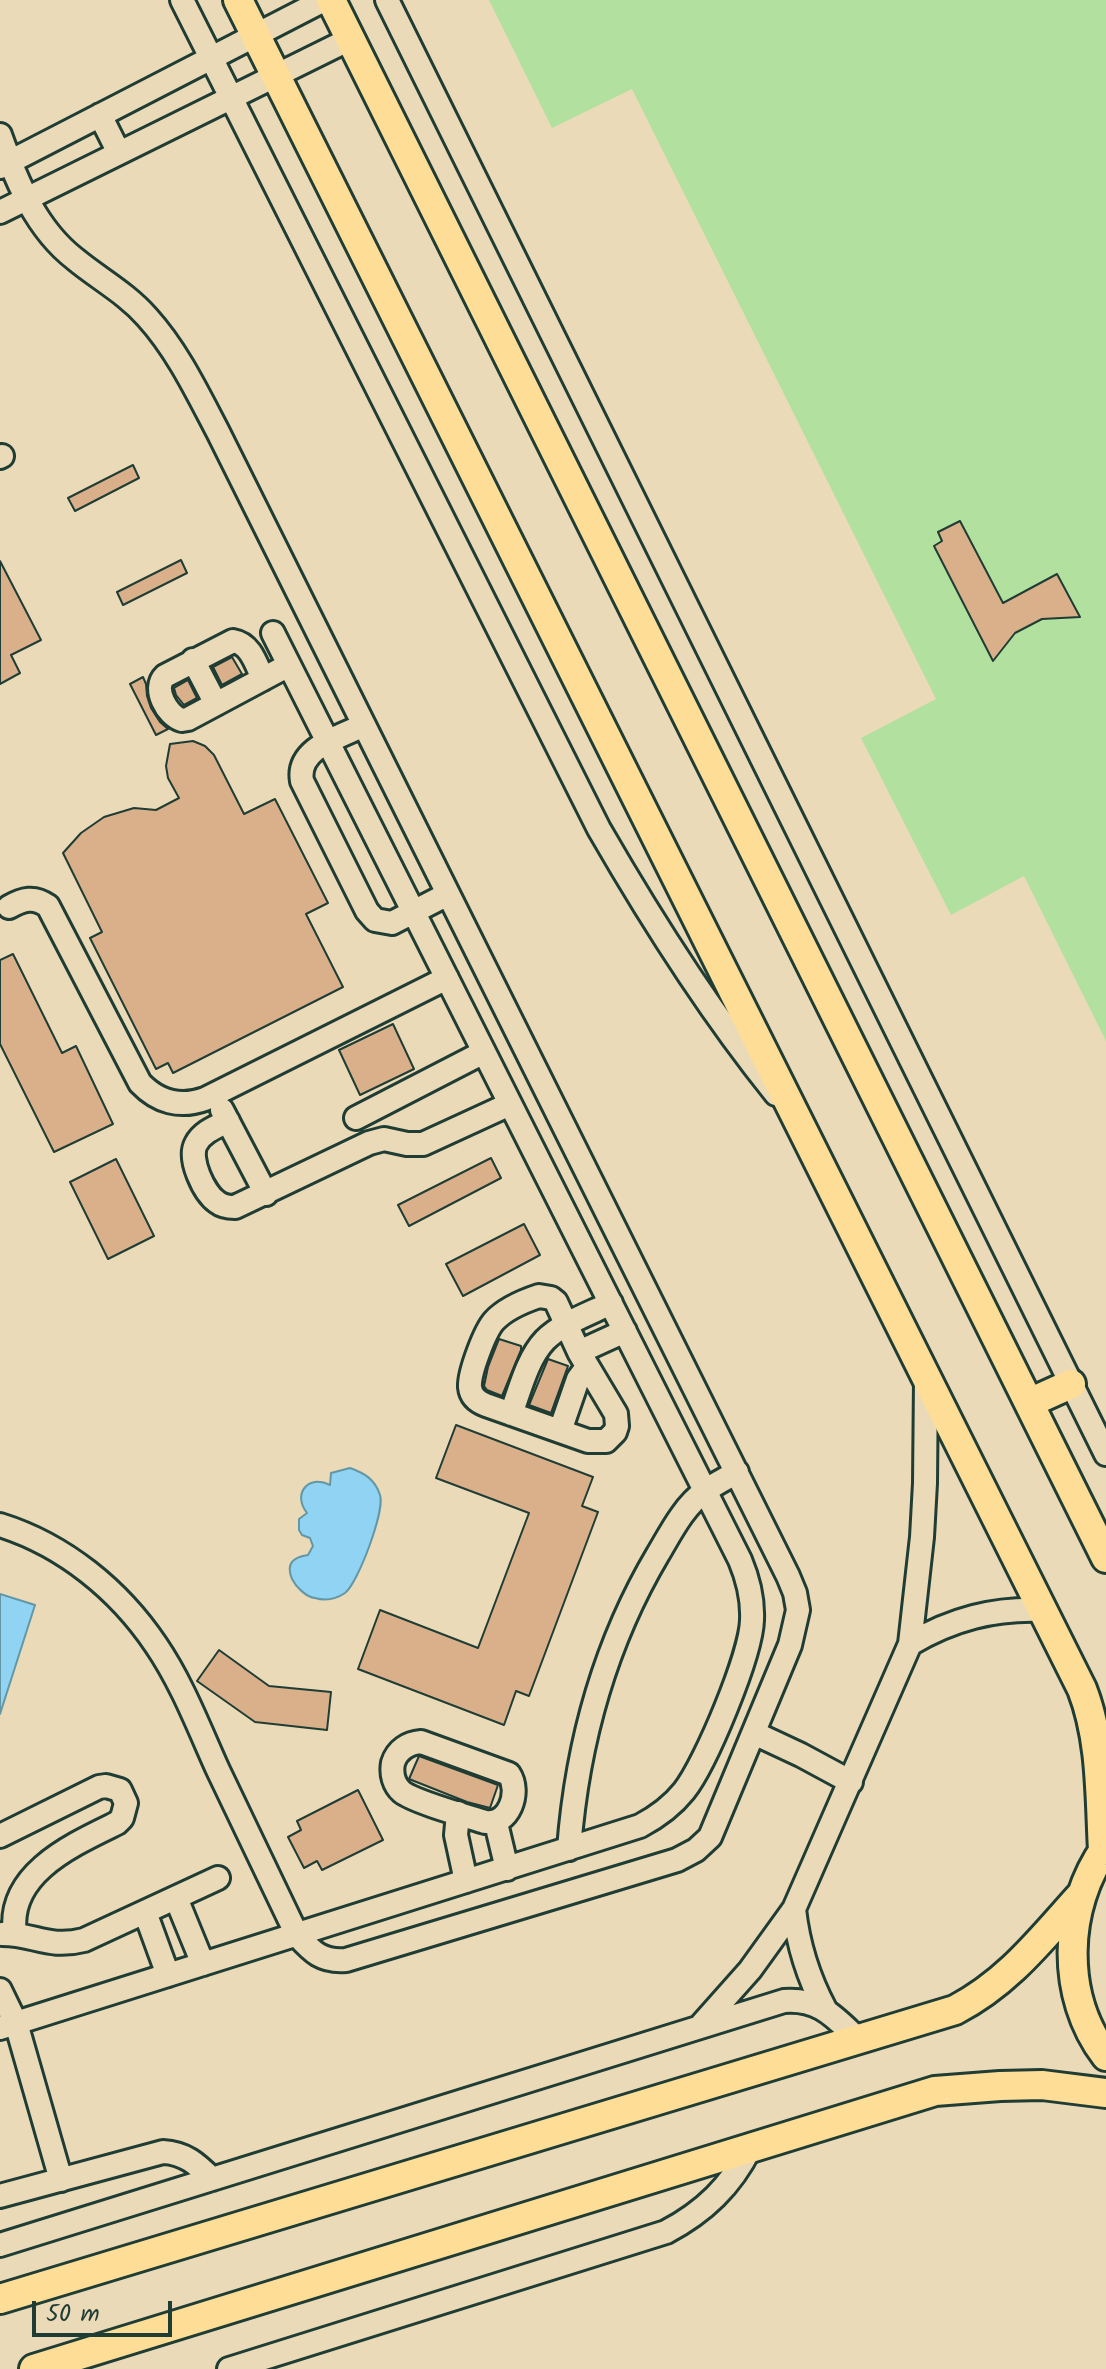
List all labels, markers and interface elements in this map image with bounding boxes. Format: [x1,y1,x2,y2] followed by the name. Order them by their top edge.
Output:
[36,2285,176,2335] scale bar
[46,2295,100,2334] text: 50 m

